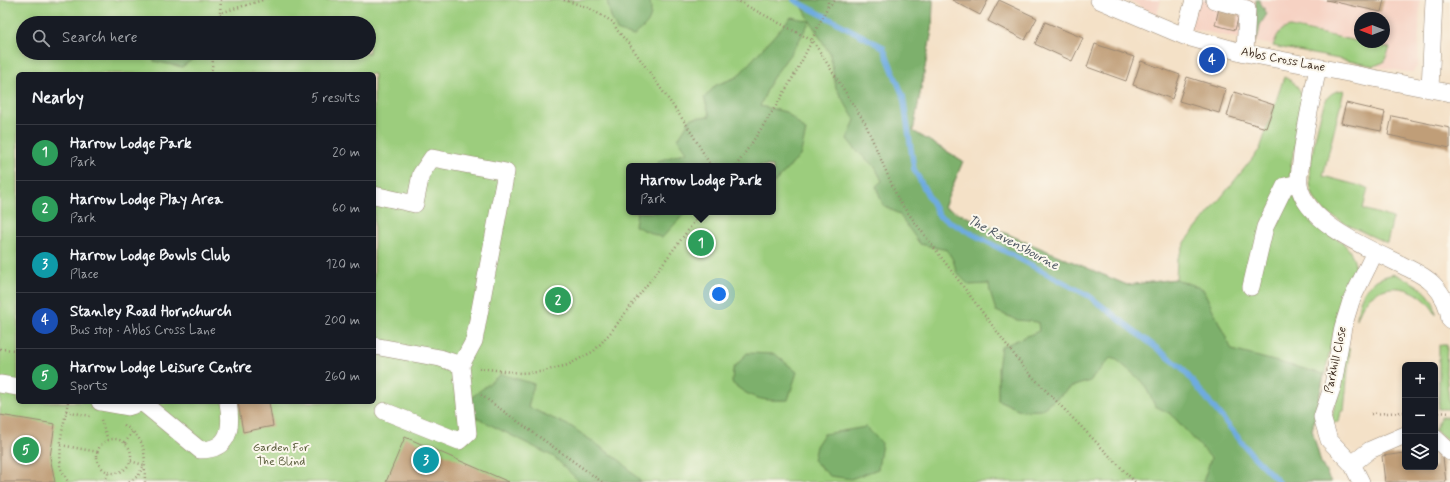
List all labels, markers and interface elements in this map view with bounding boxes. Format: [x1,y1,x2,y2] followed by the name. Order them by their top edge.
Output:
[1354,12,1390,48] north arrow
[16,16,376,60] search box
[30,27,52,49] icon: search
[62,28,138,48] text: Search here
[1239,44,1327,76] street label: Abbs Cross Lane
[1199,45,1225,75] pin: 4
[32,87,84,109] text: Nearby
[311,90,360,107] text: 5 results
[70,134,192,154] text: Harrow Lodge Park
[42,144,48,161] text: 1
[332,144,360,161] text: 20 m
[70,154,96,171] text: Park
[626,163,776,215] popup
[640,171,762,191] text: Harrow Lodge Park
[70,190,223,210] text: Harrow Lodge Play Area
[640,191,666,208] text: Park
[42,200,48,217] text: 2
[332,200,360,217] text: 60 m
[70,210,96,227] text: Park
[964,212,1062,275] water label: The Ravensbourne
[688,228,714,258] pin: 1
[70,246,230,266] text: Harrow Lodge Bowls Club
[42,256,48,273] text: 3
[326,256,360,273] text: 120 m
[70,266,99,283] text: Place
[709,284,729,304] your location
[545,285,571,315] pin: 2
[70,302,232,322] text: Stanley Road Hornchurch
[41,312,49,329] text: 4
[325,312,360,329] text: 200 m
[70,322,216,339] text: Bus stop · Abbs Cross Lane
[1321,325,1351,395] street label: Parkhill Close
[70,358,252,378] text: Harrow Lodge Leisure Centre
[1402,362,1438,470] map controls
[1402,362,1438,398] button: +
[41,368,49,385] text: 5
[325,368,360,385] text: 260 m
[70,378,108,395] text: Sports
[1402,398,1438,434] button: −
[1402,434,1438,470] button: layers
[13,435,39,465] pin: 5
[253,440,310,470] park label: Garden For The Blind
[413,445,439,475] pin: 3

